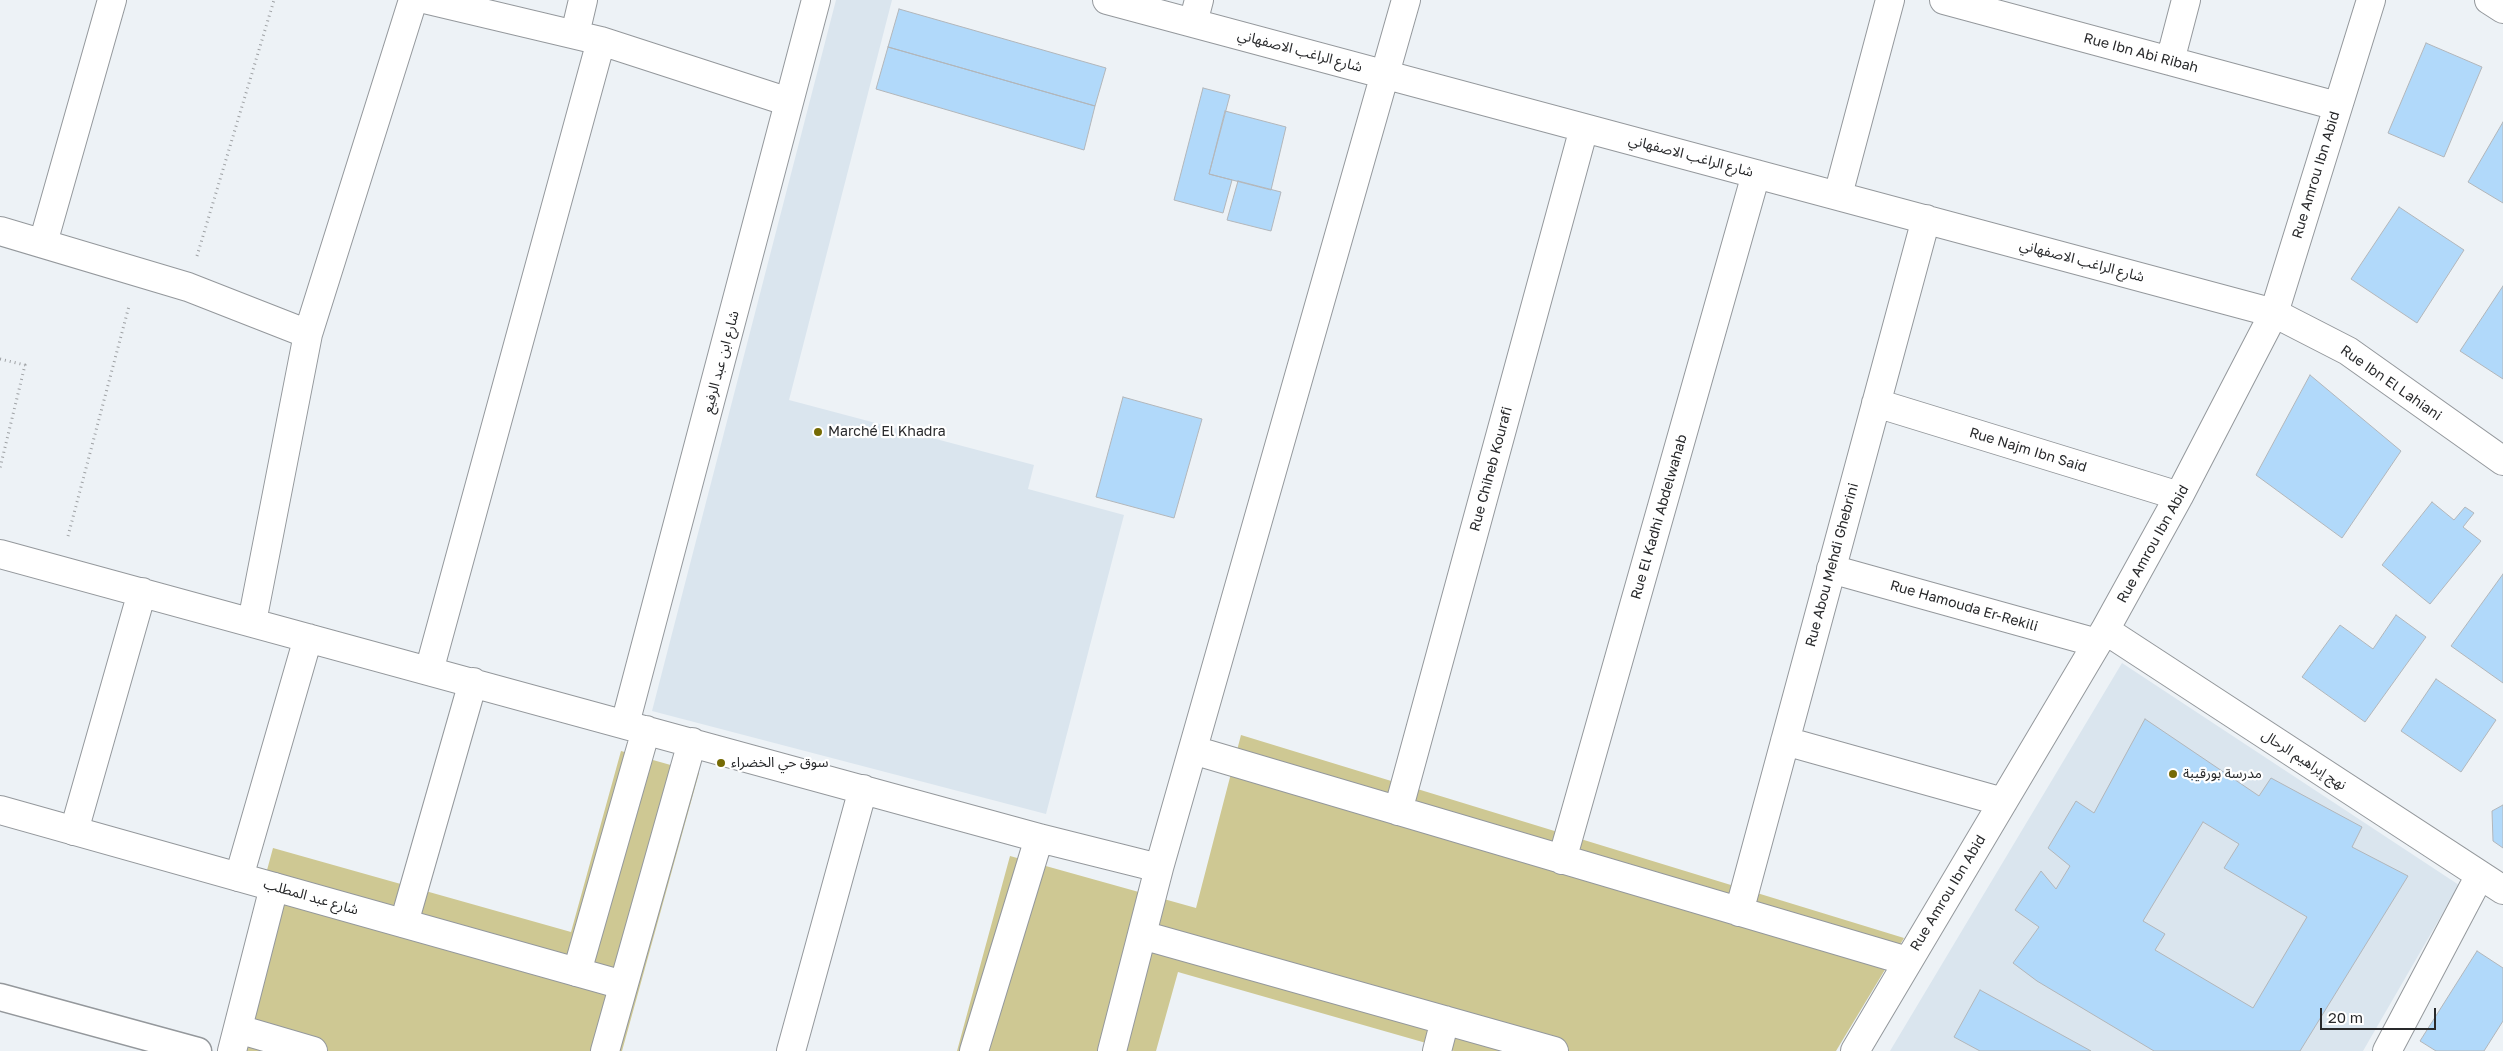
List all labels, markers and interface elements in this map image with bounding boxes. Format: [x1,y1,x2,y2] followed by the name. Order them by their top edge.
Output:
[1236,26,1364,76] street label: شارع الراغب الاصفهاني
[2082,30,2200,76] street label: Rue Ibn Abi Ribah
[2289,109,2343,241] street label: Rue Amrou Ibn Abid
[1627,131,1755,181] street label: شارع الراغب الاصفهاني
[2018,236,2146,286] street label: شارع الراغب الاصفهاني
[699,309,743,415] street label: شارع ابن عبد الرفيع
[2337,342,2445,424] street label: Rue Ibn El Lahiani
[1466,405,1516,533] street label: Rue Chiheb Kourafi
[828,424,946,440] place label: Marché El Khadra
[1967,424,2089,476] street label: Rue Najm Ibn Said
[812,426,824,438] marker: Marché El Khadra
[1627,433,1691,601] street label: Rue El Kadhi Abdelwahab
[1802,481,1862,649] street label: Rue Abou Mehdi Ghebrini
[2114,482,2192,606] street label: Rue Amrou Ibn Abid
[1888,577,2040,635] street label: Rue Hamouda Er-Rekili
[2258,726,2350,794] street label: نهج إبراهيم الرحال
[731,755,828,771] place label: سوق حي الخضراء
[715,757,727,769] marker: سوق حي الخضراء
[2183,766,2262,782] place label: مدرسة بورقيبة
[2167,768,2179,780] marker: مدرسة بورقيبة
[1907,832,1989,954] street label: Rue Amrou Ibn Abid
[262,875,360,919] street label: شارع عبد المطلب
[2323,998,2439,1030] scale bar
[2328,1008,2363,1026] text: 20 m

